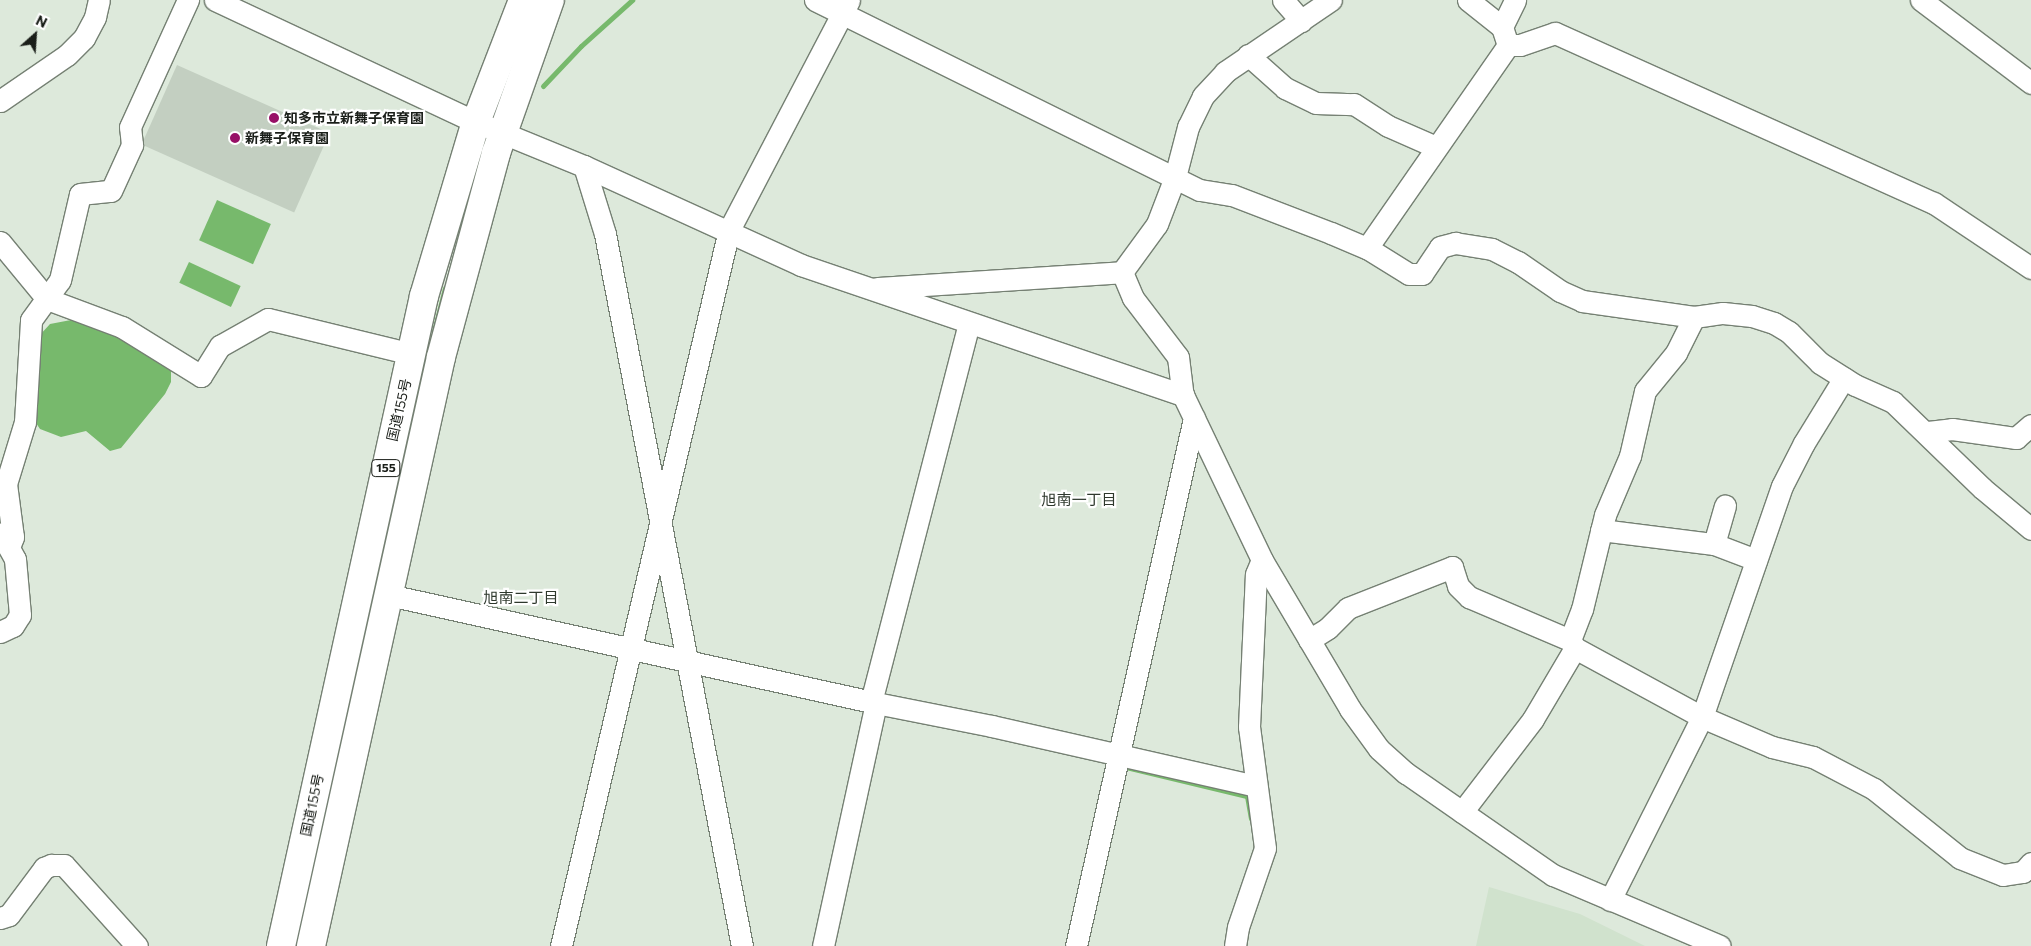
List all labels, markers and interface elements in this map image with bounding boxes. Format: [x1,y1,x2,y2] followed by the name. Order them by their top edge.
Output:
[10,10,60,60] north arrow
[33,11,50,31] text: N
[284,110,424,126] place label: 知多市立新舞子保育園
[268,112,280,124] marker: 知多市立新舞子保育園
[245,130,329,146] place label: 新舞子保育園
[229,132,241,144] marker: 新舞子保育園
[384,377,414,443] street label: 国道155号
[371,458,401,478] road number: 155
[1042,491,1116,509] district label: 旭南一丁目
[484,589,558,607] district label: 旭南二丁目
[297,772,327,838] street label: 国道155号

